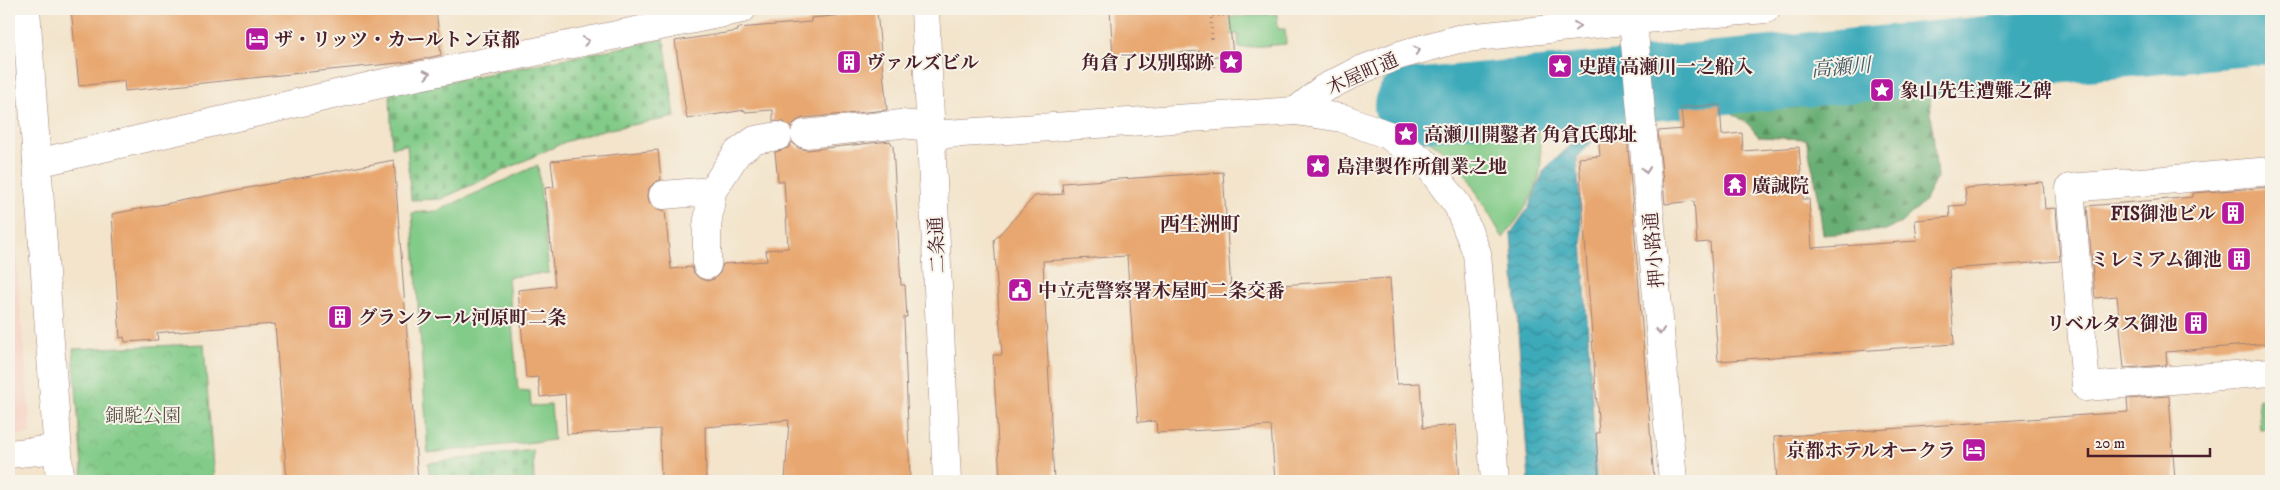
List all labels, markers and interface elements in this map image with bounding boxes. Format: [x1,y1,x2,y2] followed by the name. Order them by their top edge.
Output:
[1573,21,1581,32] one-way arrow
[244,26,270,52] hotel icon: ザ・リッツ・カールトン京都
[274,29,520,52] place label: ザ・リッツ・カールトン京都
[582,36,591,47] one-way arrow
[1412,46,1420,56] one-way arrow
[1323,48,1402,100] street label: 木屋町通
[836,49,862,75] building icon: ヴァルズビル
[1218,49,1244,75] place icon: 角倉了以別邸跡
[866,52,979,75] place label: ヴァルズビル
[1081,52,1214,75] place label: 角倉了以別邸跡
[1547,53,1573,79] place icon: 史蹟 高瀬川一之船入
[1810,53,1874,84] water label: 高瀬川
[1578,56,1753,79] place label: 史蹟 高瀬川一之船入
[423,70,432,80] one-way arrow
[1869,77,1895,103] place icon: 象山先生遭難之碑
[1900,80,2052,103] place label: 象山先生遭難之碑
[1393,121,1419,147] place icon: 高瀬川開鑿者 角倉氏邸址
[1424,124,1637,147] place label: 高瀬川開鑿者 角倉氏邸址
[1305,153,1331,179] place icon: 島津製作所創業之地
[1336,156,1507,179] place label: 島津製作所創業之地
[1640,166,1651,174] one-way arrow
[1722,172,1748,198] temple icon: 廣誠院
[1752,175,1809,198] place label: 廣誠院
[2220,200,2246,226] building icon: FIS御池ビル
[2111,203,2216,226] place label: FIS御池ビル
[1640,211,1669,289] street label: 押小路通
[1160,213,1241,238] district label: 西生洲町
[925,216,950,274] street label: 二条通
[2226,246,2252,272] building icon: ミレミアム御池
[2090,249,2222,272] place label: ミレミアム御池
[1007,277,1033,303] public building icon: 中立売警察署木屋町二条交番
[1038,280,1285,303] place label: 中立売警察署木屋町二条交番
[327,304,353,330] building icon: グランクール河原町二条
[358,307,566,330] place label: グランクール河原町二条
[2183,310,2209,336] building icon: リベルタス御池
[2046,313,2178,336] place label: リベルタス御池
[1654,328,1665,336] one-way arrow
[105,405,181,428] park label: 銅駝公園
[2088,425,2210,457] scale bar
[2095,434,2125,453] text: 20 m
[1961,437,1987,463] hotel icon: 京都ホテルオークラ
[1786,440,1956,463] place label: 京都ホテルオークラ

